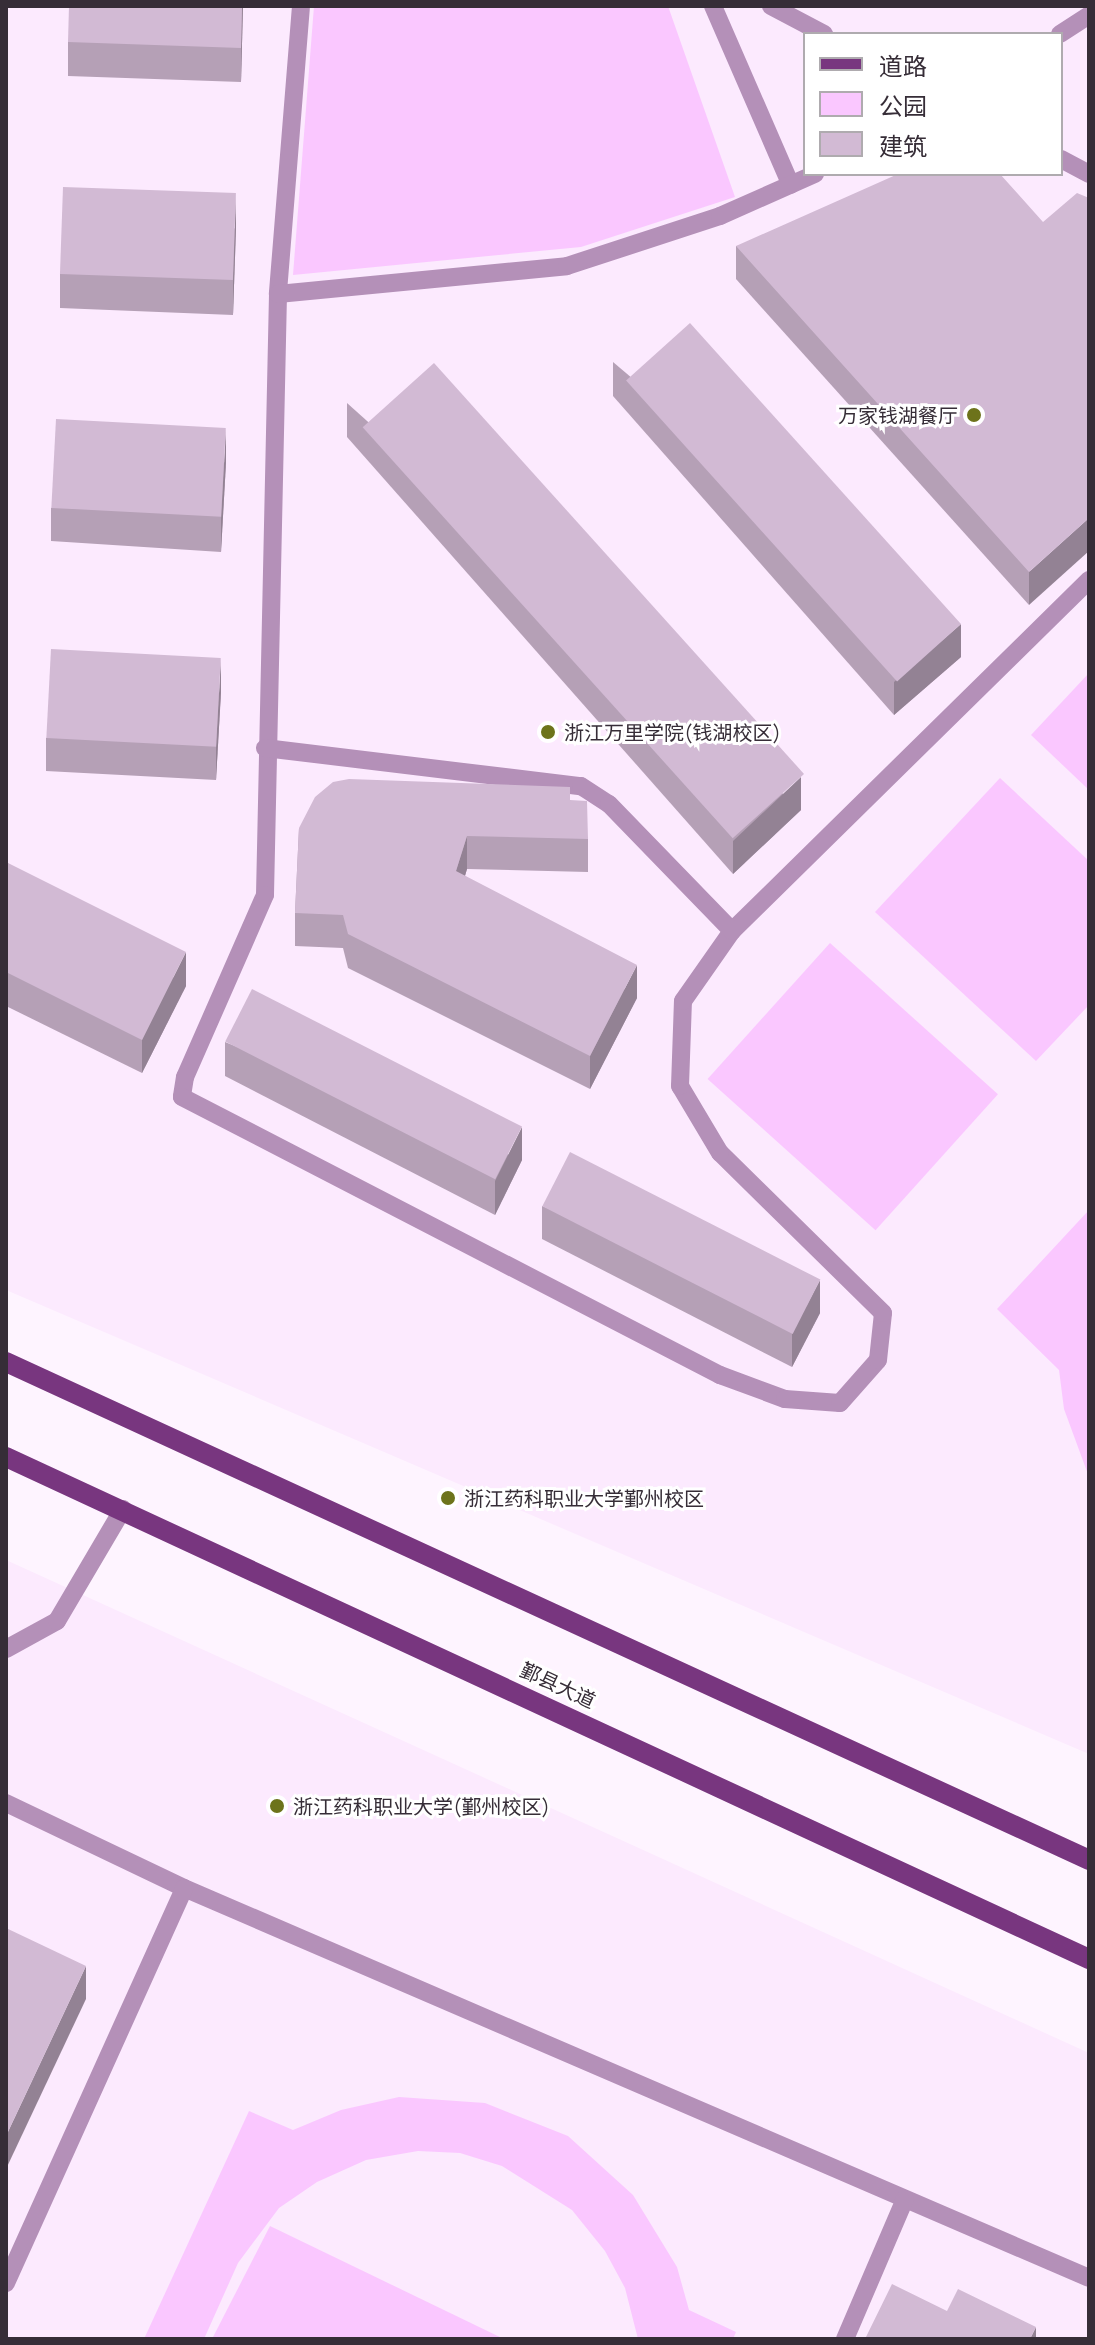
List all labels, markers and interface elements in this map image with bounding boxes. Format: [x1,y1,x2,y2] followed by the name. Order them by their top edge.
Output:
[803,32,1063,176] legend
[879,49,927,82] text: 道路
[879,89,927,122] text: 公园
[879,129,927,162] text: 建筑
[838,403,958,427] place label: 万家钱湖餐厅
[965,406,983,424] marker: 万家钱湖餐厅
[564,720,781,744] place label: 浙江万里学院(钱湖校区)
[539,723,557,741] marker: 浙江万里学院(钱湖校区)
[464,1486,704,1510] place label: 浙江药科职业大学鄞州校区
[439,1489,457,1507] marker: 浙江药科职业大学鄞州校区
[517,1657,599,1713] street label: 鄞县大道
[293,1794,550,1818] place label: 浙江药科职业大学(鄞州校区)
[268,1797,286,1815] marker: 浙江药科职业大学(鄞州校区)

